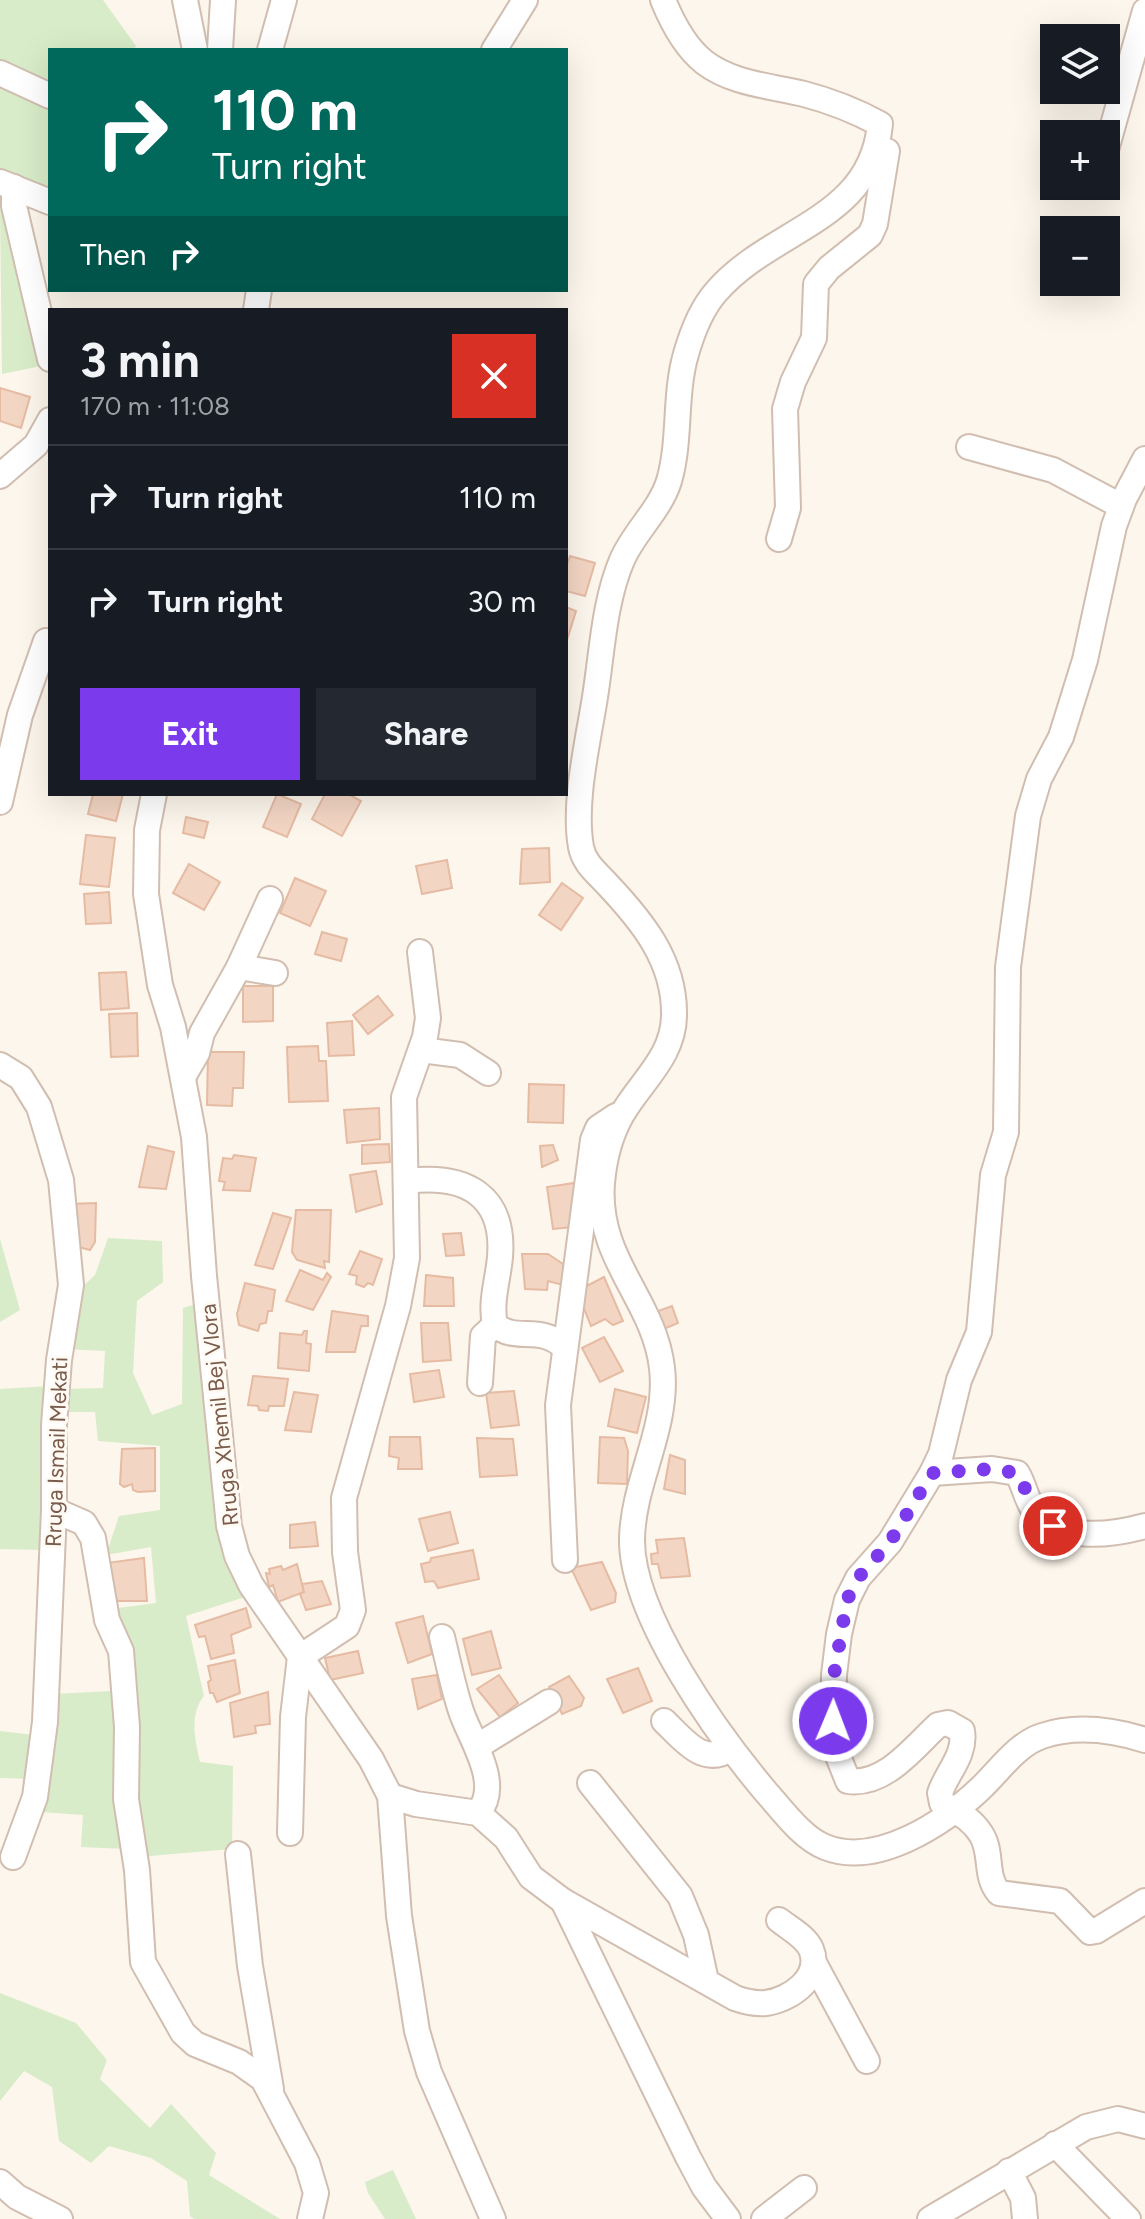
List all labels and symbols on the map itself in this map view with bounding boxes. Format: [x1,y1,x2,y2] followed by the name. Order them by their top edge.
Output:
[194,1303,245,1527] street label: Rruga Xhemil Bej Vlora
[40,1356,73,1548] street label: Rruga Ismail Mekati
[1019,1492,1087,1560] pin
[791,1679,875,1763] position arrow

